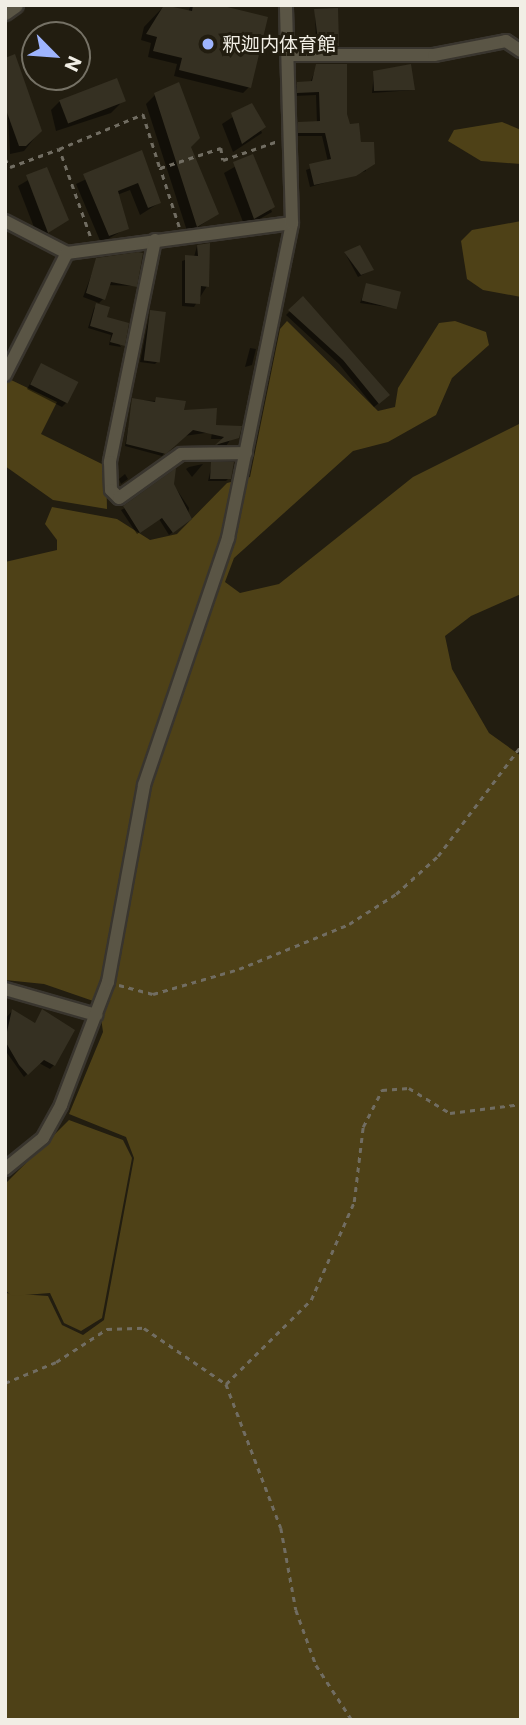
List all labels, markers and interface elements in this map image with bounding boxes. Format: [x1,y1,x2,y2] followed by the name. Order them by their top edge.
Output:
[21,21,91,91] north arrow
[222,33,336,55] place label: 釈迦内体育館
[200,36,216,52] marker: 釈迦内体育館
[60,53,87,76] text: N

